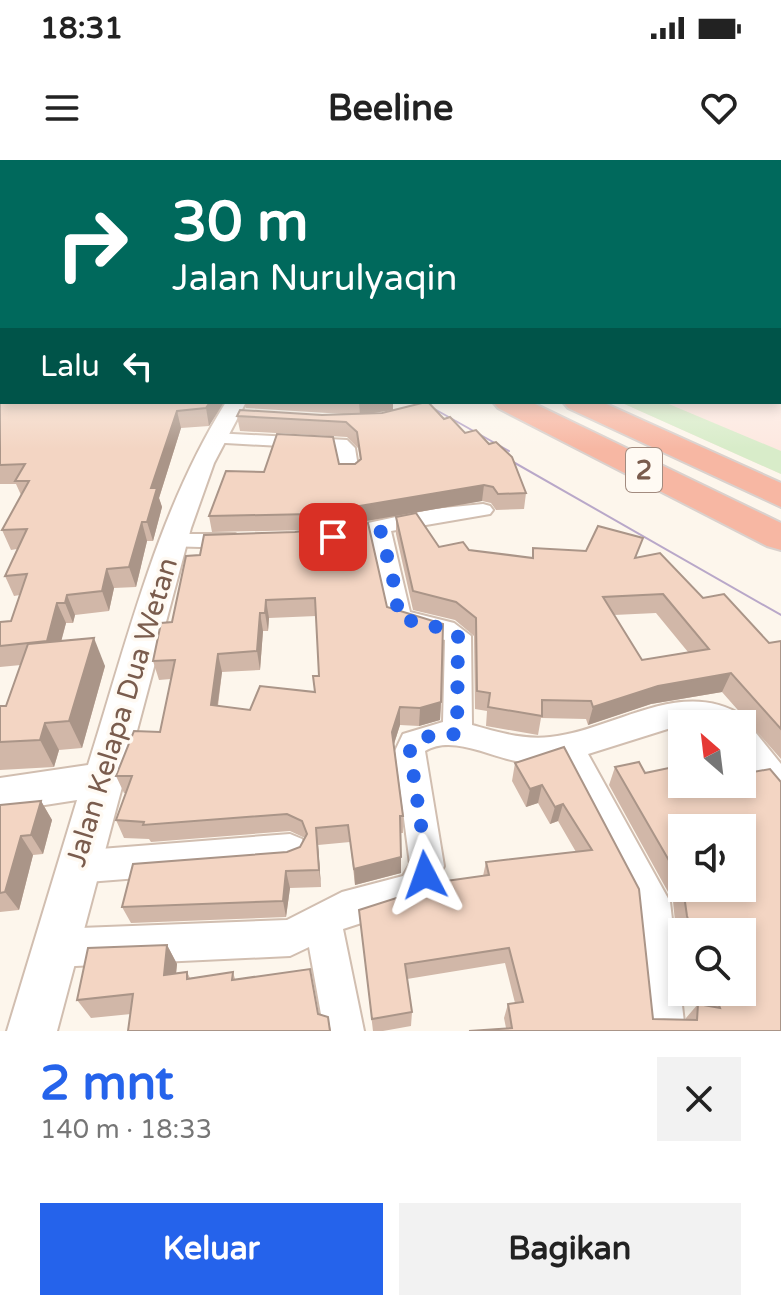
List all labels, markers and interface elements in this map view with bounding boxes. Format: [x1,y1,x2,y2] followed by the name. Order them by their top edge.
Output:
[40,10,123,47] text: 18:31
[40,86,84,130] icon: menu
[697,86,741,130] icon: heart
[328,87,453,130] text: Beeline
[172,189,308,256] text: 30 m
[40,192,144,296] icon: right
[172,257,457,300] text: Jalan Nurulyaqin
[116,344,160,388] icon: left
[40,348,100,385] text: Lalu
[626,448,662,492] road number: 2
[299,503,367,571] pin
[311,515,355,559] icon: arrive
[59,554,185,870] street label: Jalan Kelapa Dua Wetan
[668,710,756,798] north arrow
[668,710,756,1006] map controls
[668,814,756,902] button: sound
[383,833,467,917] position arrow
[668,918,756,1006] button: search
[40,1055,174,1113] text: 2 mnt
[657,1057,741,1141] button: close
[40,1114,212,1145] text: 140 m · 18:33
[40,1203,383,1295] button: Keluar
[399,1203,741,1295] button: Bagikan

